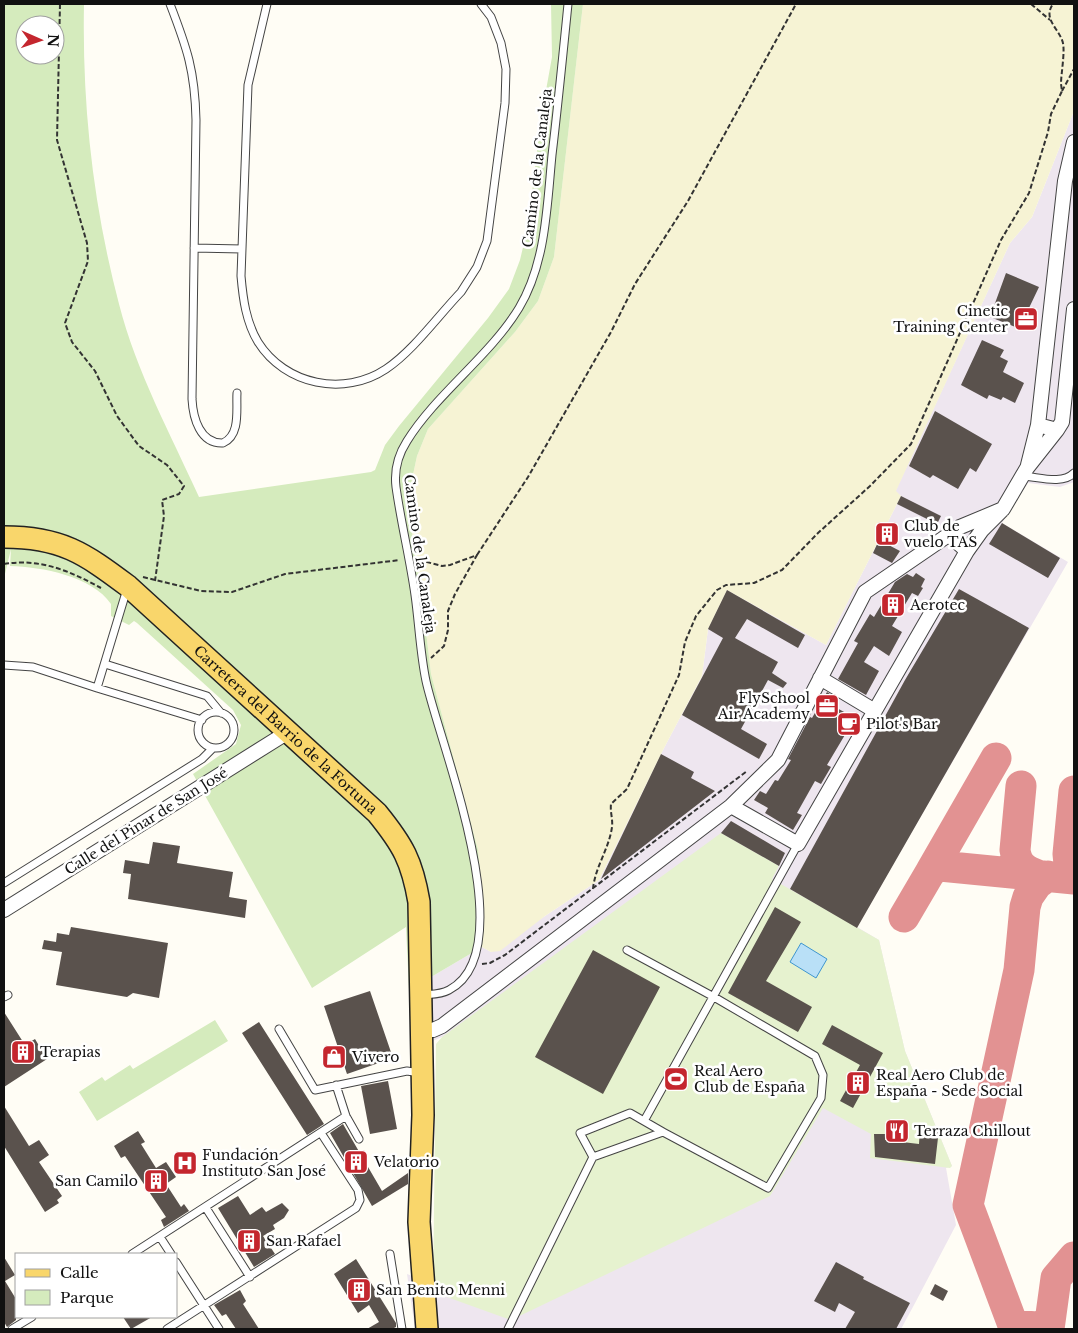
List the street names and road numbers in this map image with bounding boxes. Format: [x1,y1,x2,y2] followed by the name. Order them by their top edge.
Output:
[518,87,556,249] street label: Camino de la Canaleja
[400,473,440,635] street label: Camino de la Canaleja
[190,641,381,818] street label: Carretera del Barrio de la Fortuna
[61,763,231,879] street label: Calle del Pinar de San José

